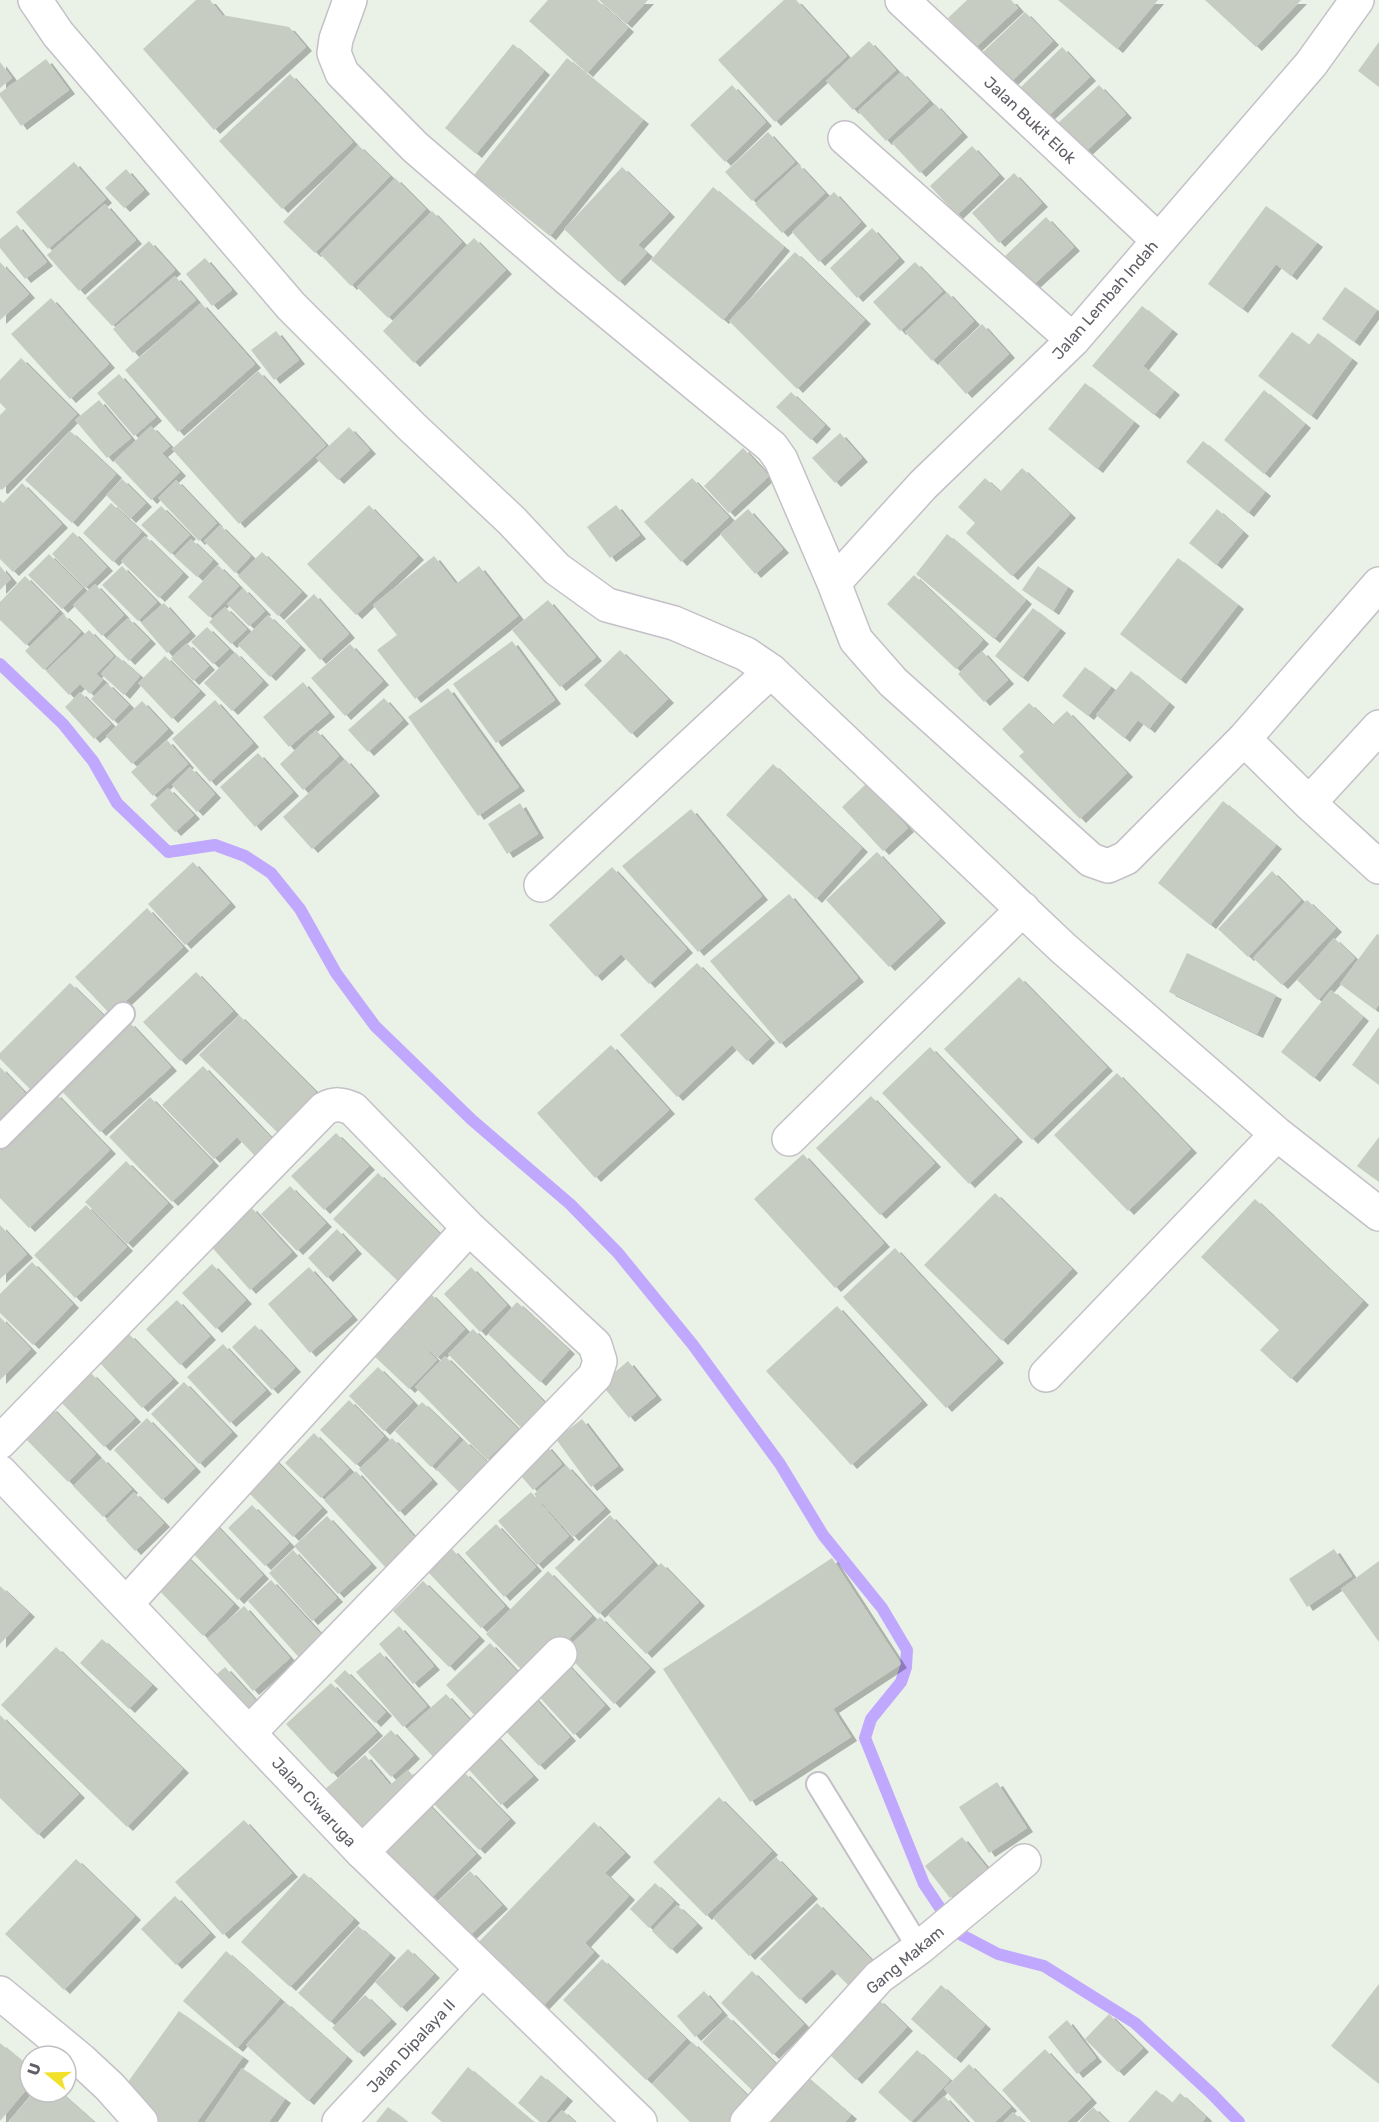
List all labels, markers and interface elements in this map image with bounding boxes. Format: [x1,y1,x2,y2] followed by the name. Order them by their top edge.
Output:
[980,73,1080,168] street label: Jalan Bukit Elok
[1048,237,1162,363] street label: Jalan Lembah Indah
[268,1753,360,1851] street label: Jalan Ciwaruga
[862,1922,948,1998] street label: Gang Makam
[363,1995,459,2097] street label: Jalan Dipalaya II
[18,2044,78,2104] north arrow
[23,2061,45,2078] text: U

